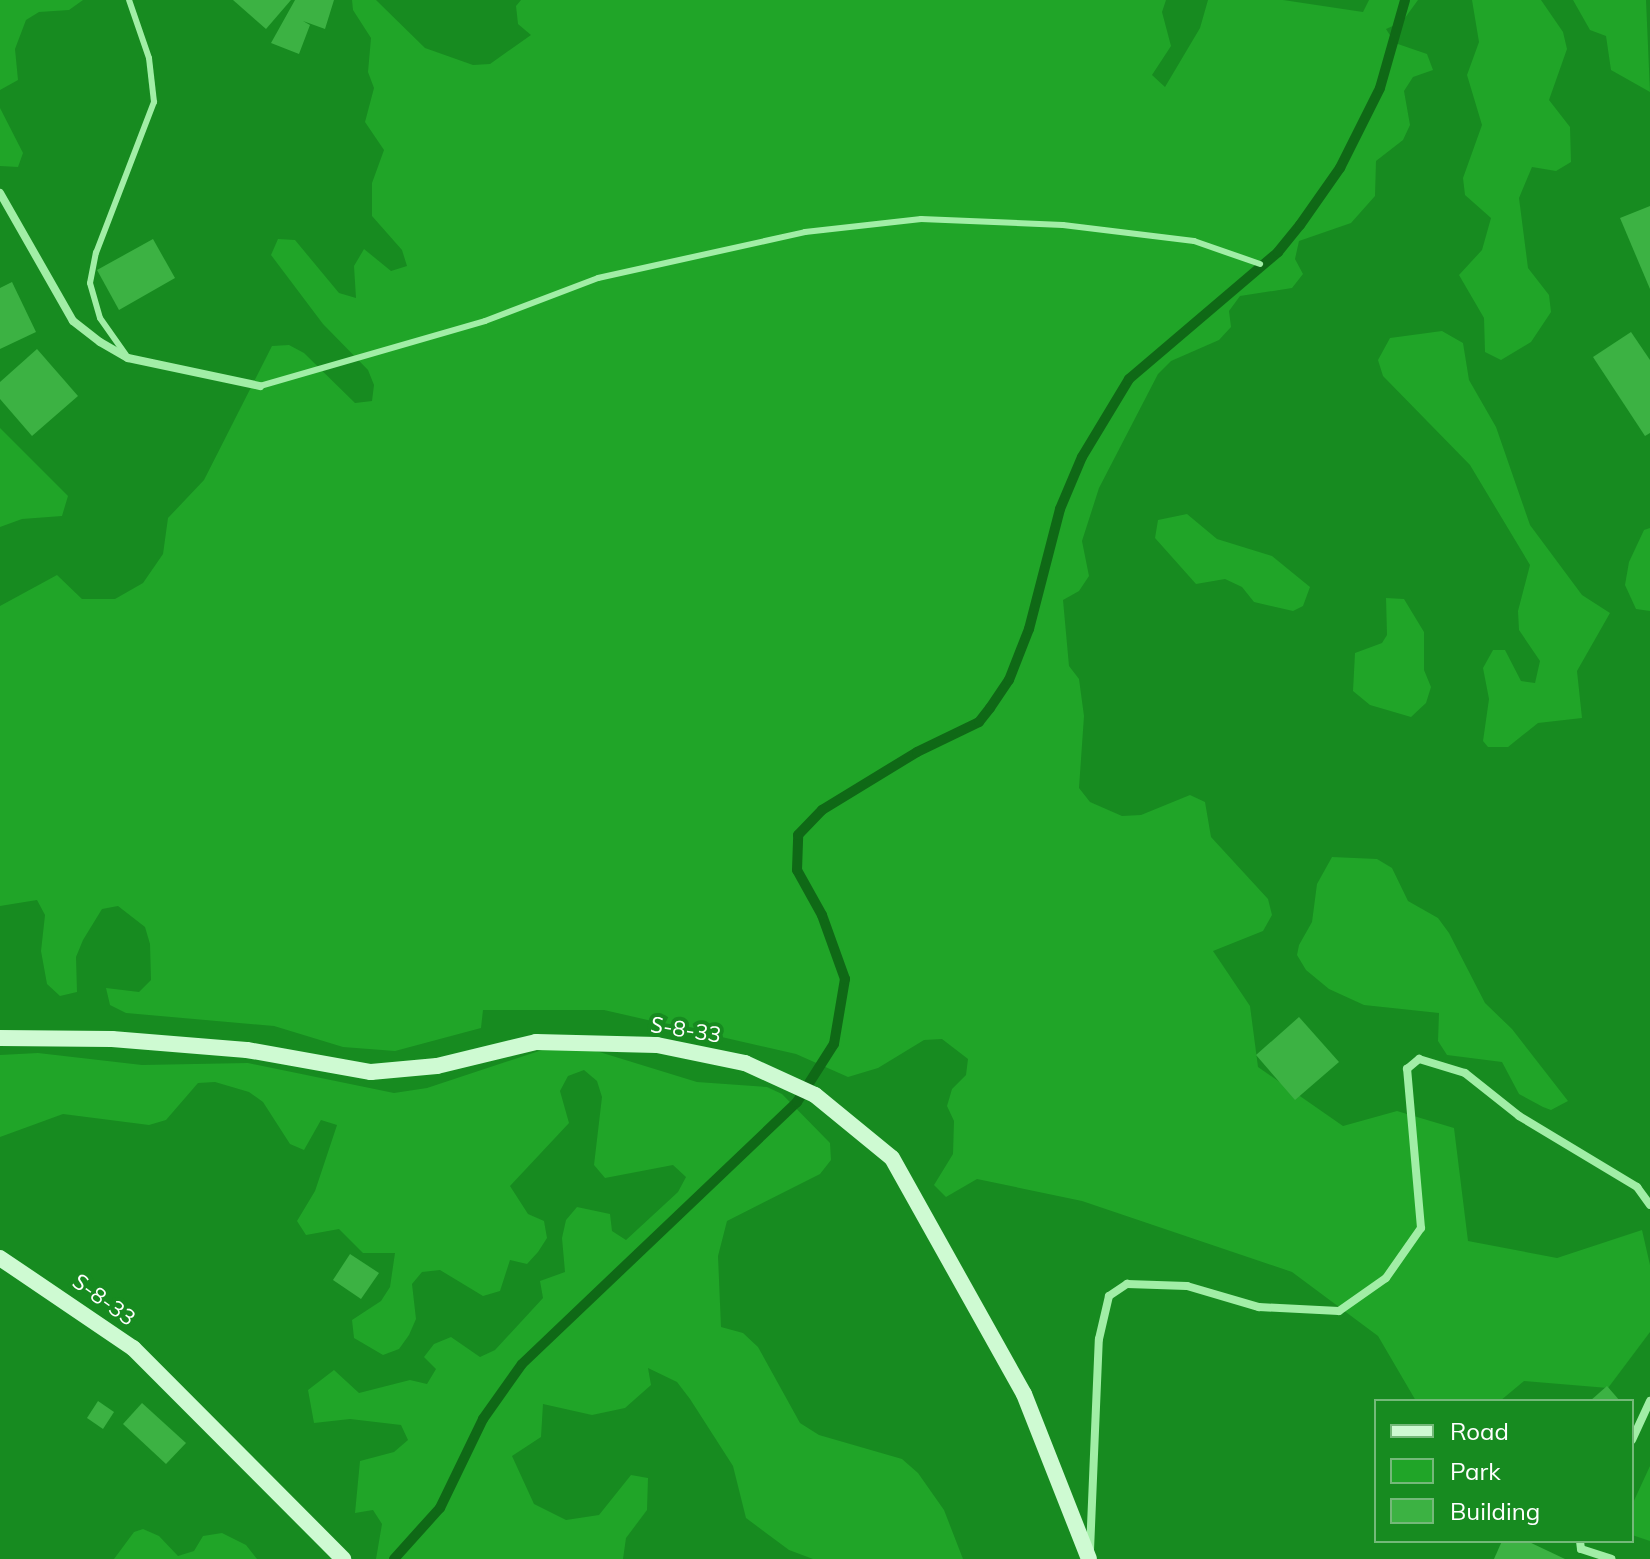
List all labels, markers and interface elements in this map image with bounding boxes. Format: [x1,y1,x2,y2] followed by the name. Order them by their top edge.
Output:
[649,1011,723,1049] street label: Տ-8-33
[68,1268,140,1332] street label: Տ-8-33
[1374,1399,1634,1543] legend
[1450,1416,1509,1446] text: Road
[1450,1456,1501,1486] text: Park
[1450,1496,1540,1526] text: Building

